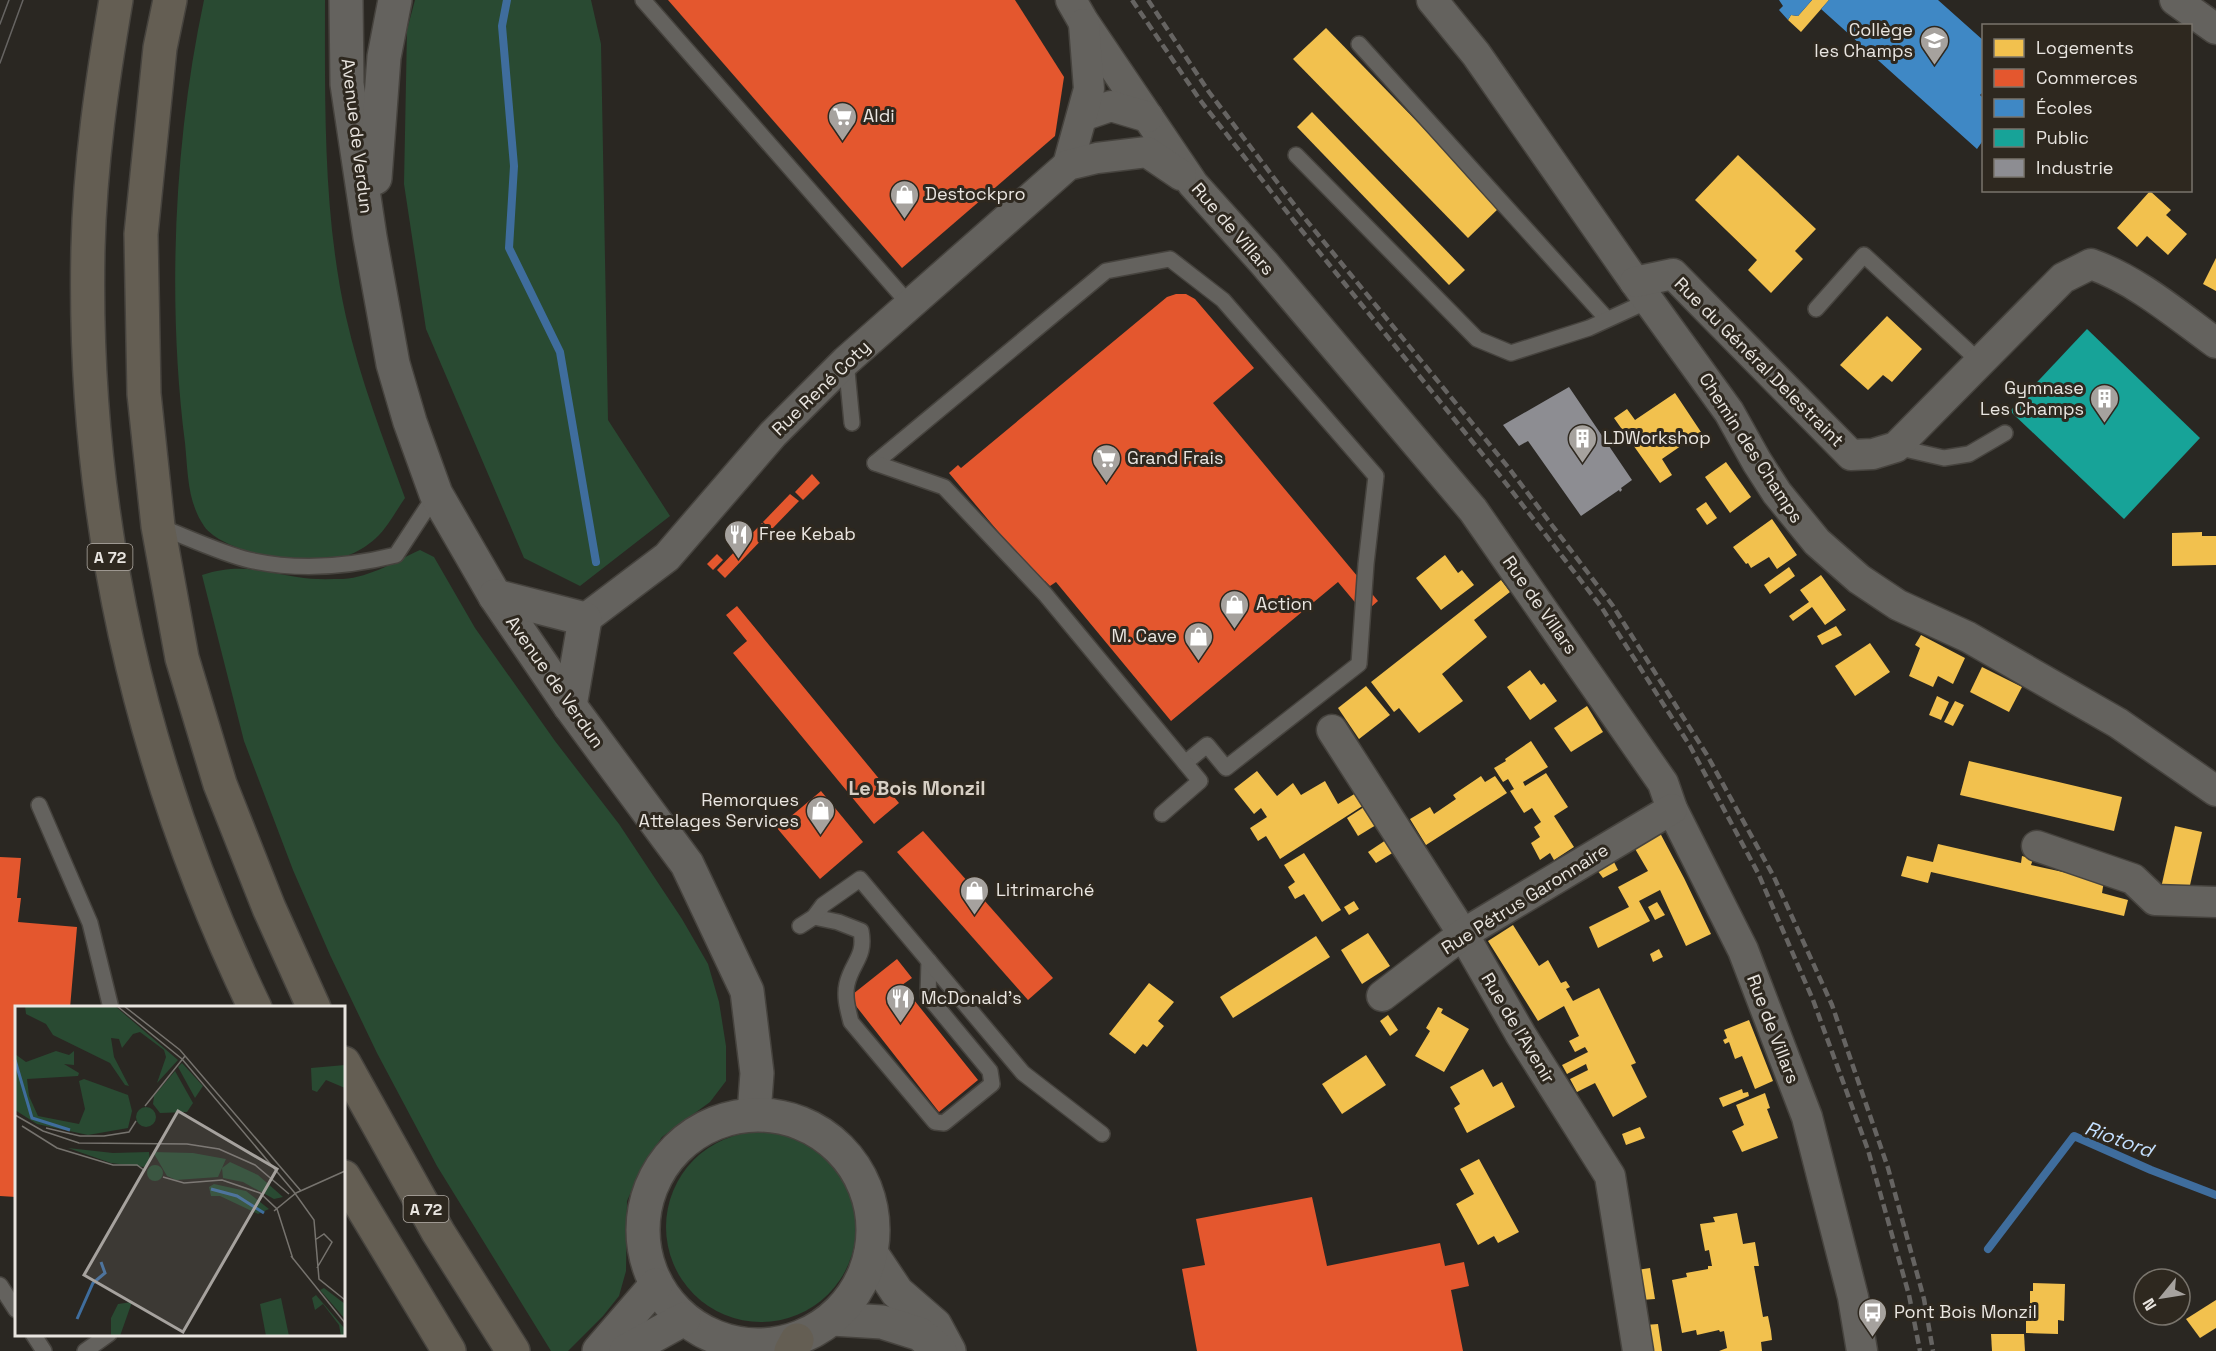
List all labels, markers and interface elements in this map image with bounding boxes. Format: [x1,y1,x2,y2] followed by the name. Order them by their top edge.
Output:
[1814,18,1913,62] place label: Collège les Champs
[1918,24,1950,66] school or university icon: Collège les Champs
[1982,24,2192,192] legend
[2036,36,2134,59] text: Logements
[337,57,378,215] street label: Avenue de Verdun
[2036,66,2138,89] text: Commerces
[2036,96,2093,119] text: Écoles
[826,100,858,142] supermarket icon: Aldi
[863,104,895,127] place label: Aldi
[2036,126,2089,149] text: Public
[2036,156,2113,179] text: Industrie
[888,178,920,220] shop icon: Destockpro
[1187,178,1280,280] street label: Rue de Villars
[925,182,1026,205] place label: Destockpro
[1670,272,1849,451] street label: Rue du Général Delestraint
[767,335,875,440] street label: Rue René Coty
[1694,368,1809,527] street label: Chemin des Champs
[1980,376,2084,420] place label: Gymnase Les Champs
[2089,382,2121,424] building icon: Gymnase Les Champs
[1566,422,1598,464] building icon: LDWorkshop
[1603,426,1711,449] place label: LDWorkshop
[1090,442,1122,484] supermarket icon: Grand Frais
[1127,446,1223,469] place label: Grand Frais
[722,518,754,560] restaurant icon: Free Kebab
[759,522,856,545] place label: Free Kebab
[88,544,132,570] road number: A 72
[1498,551,1583,658] street label: Rue de Villars
[1219,588,1251,630] shop icon: Action
[1256,592,1313,615] place label: Action
[501,611,610,752] street label: Avenue de Verdun
[1182,620,1214,662] shop icon: M. Cave
[1111,624,1177,647] place label: M. Cave
[848,775,986,801] district label: Le Bois Monzil
[639,788,799,832] place label: Remorques Attelages Services
[804,794,836,836] shop icon: Remorques Attelages Services
[1437,838,1612,959] street label: Rue Pétrus Garonnaire
[959,874,991,916] shop icon: Litrimarché
[996,878,1094,901] place label: Litrimarché
[1476,968,1561,1087] street label: Rue de l'Avenir
[1742,971,1805,1087] street label: Rue de Villars
[884,982,916,1024] restaurant icon: McDonald's
[921,986,1022,1009] place label: McDonald's
[15,1006,345,1336] inset map
[2081,1115,2159,1164] water label: Riotord
[404,1196,448,1222] road number: A 72
[2132,1267,2192,1327] north arrow
[2138,1294,2161,1314] text: N
[1857,1296,1889,1338] bus stop icon: Pont Bois Monzil
[1894,1300,2037,1323] place label: Pont Bois Monzil

